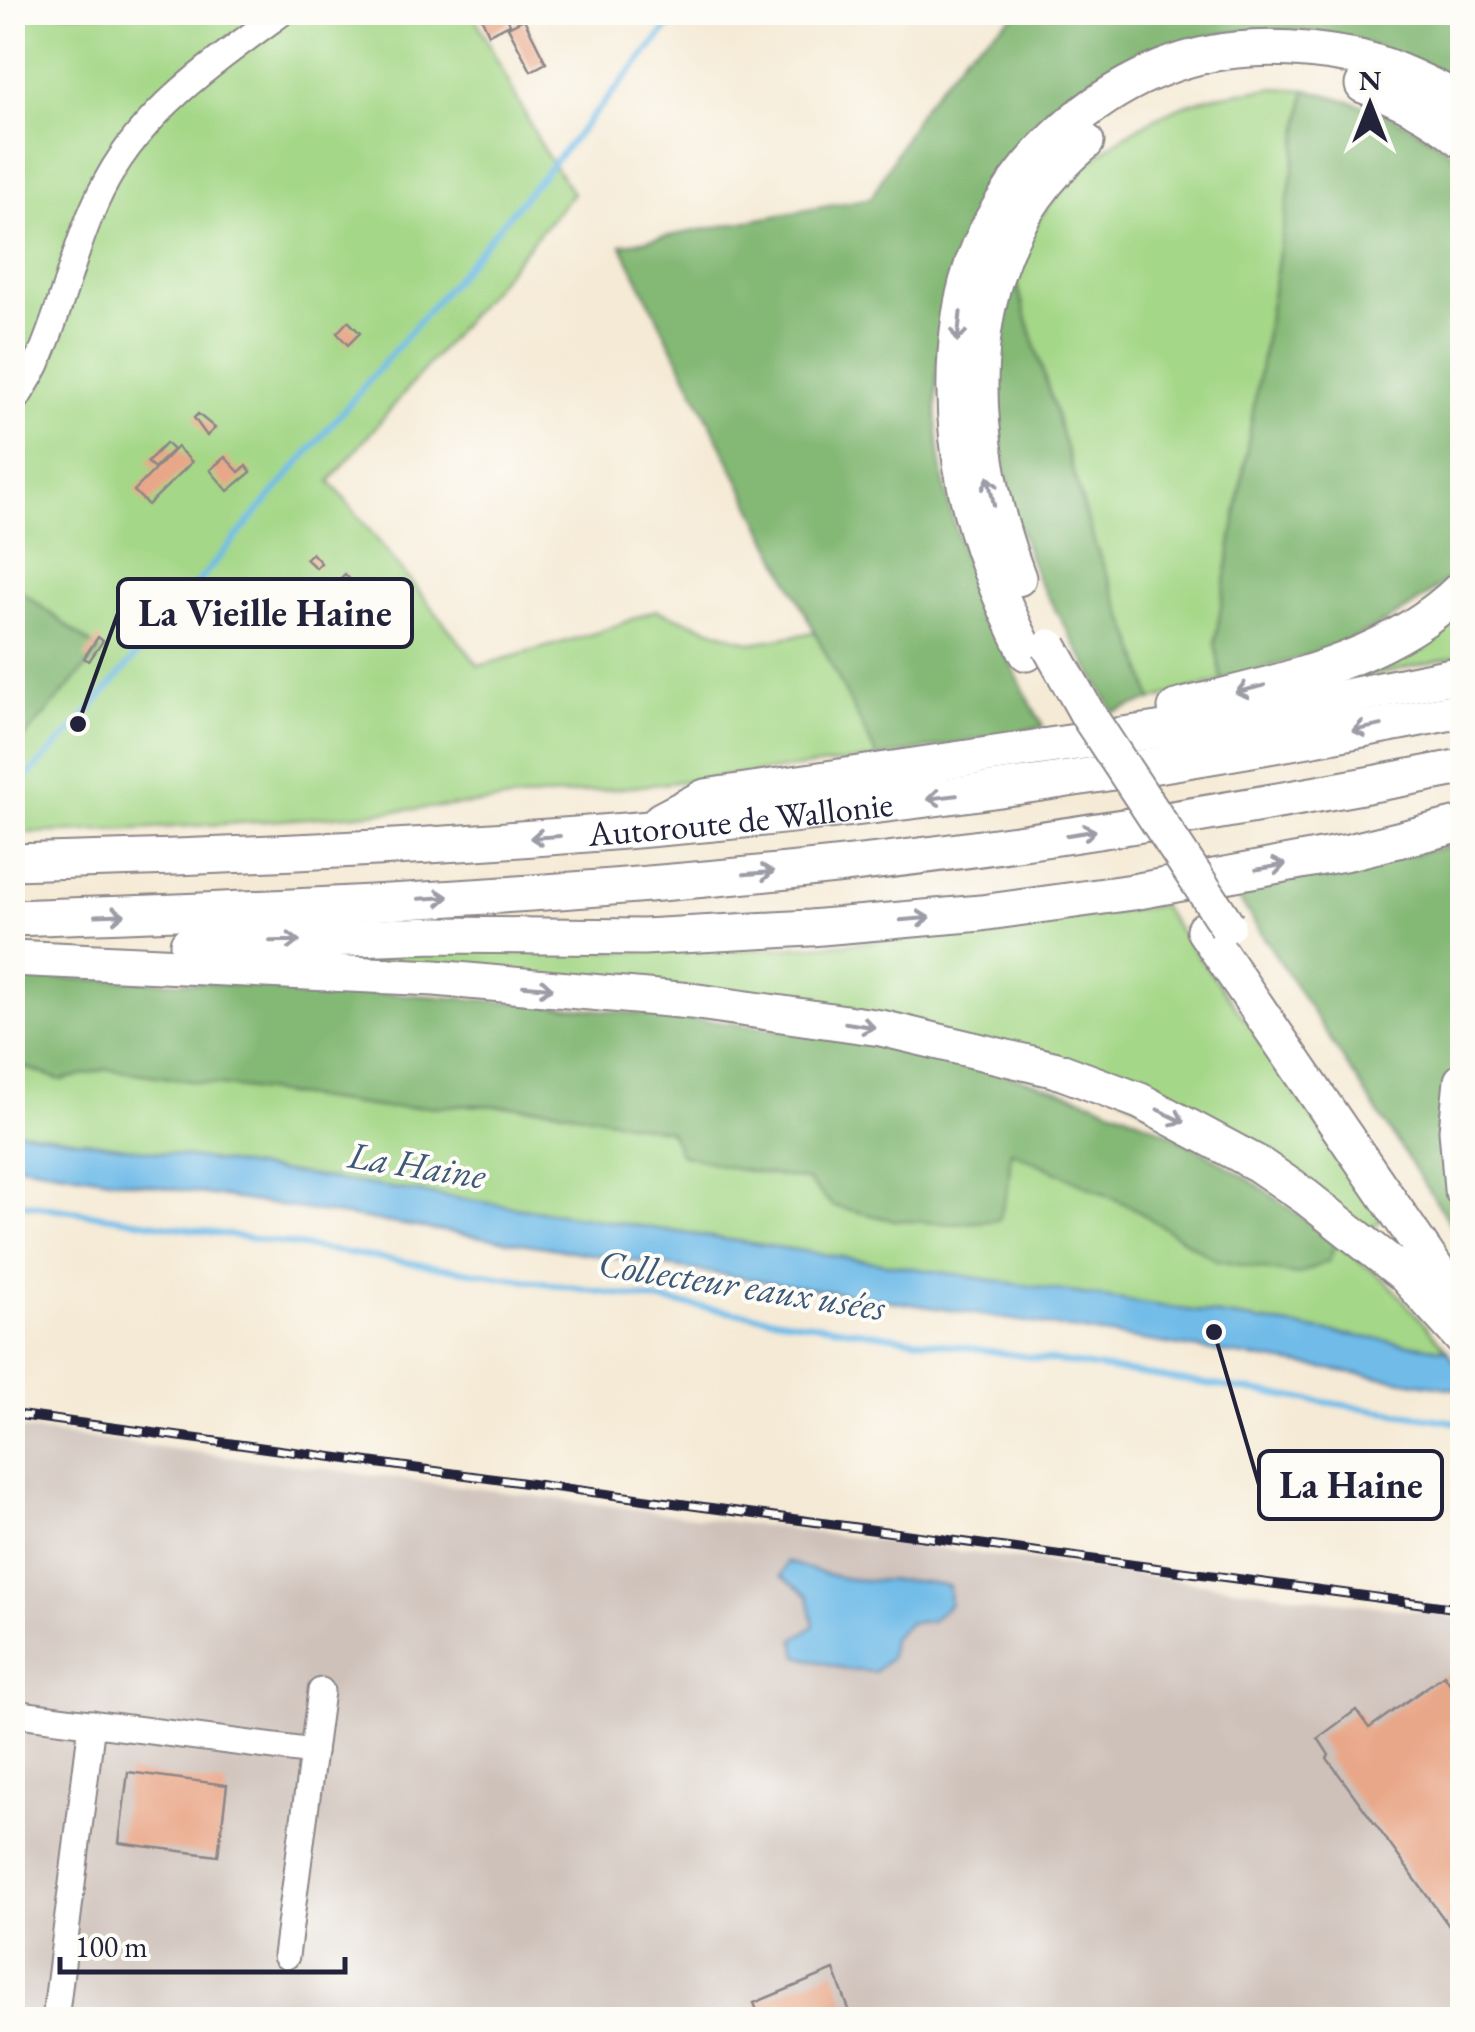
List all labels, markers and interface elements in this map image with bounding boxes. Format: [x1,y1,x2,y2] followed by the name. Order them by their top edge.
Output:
[1320,55,1420,155] north arrow
[1359,62,1382,98] text: N
[949,311,968,343] one-way arrow
[981,476,999,508] one-way arrow
[118,579,412,647] callout: La Vieille Haine
[138,588,392,637] text: La Vieille Haine
[1235,680,1267,699] one-way arrow
[1352,720,1384,739] one-way arrow
[585,781,895,856] street label: Autoroute de Wallonie
[927,788,959,807] one-way arrow
[1064,824,1097,842] one-way arrow
[530,828,562,847] one-way arrow
[1254,857,1286,876] one-way arrow
[742,863,774,882] one-way arrow
[418,888,450,907] one-way arrow
[93,905,125,924] one-way arrow
[898,910,930,929] one-way arrow
[268,932,300,951] one-way arrow
[521,978,553,997] one-way arrow
[844,1016,876,1035] one-way arrow
[1155,1108,1185,1127] one-way arrow
[344,1129,490,1200] water label: La Haine
[595,1238,889,1331] water label: Collecteur eaux usées
[1259,1451,1442,1519] callout: La Haine
[1279,1460,1423,1509] text: La Haine
[60,1912,345,1974] scale bar
[75,1927,148,1966] text: 100 m

